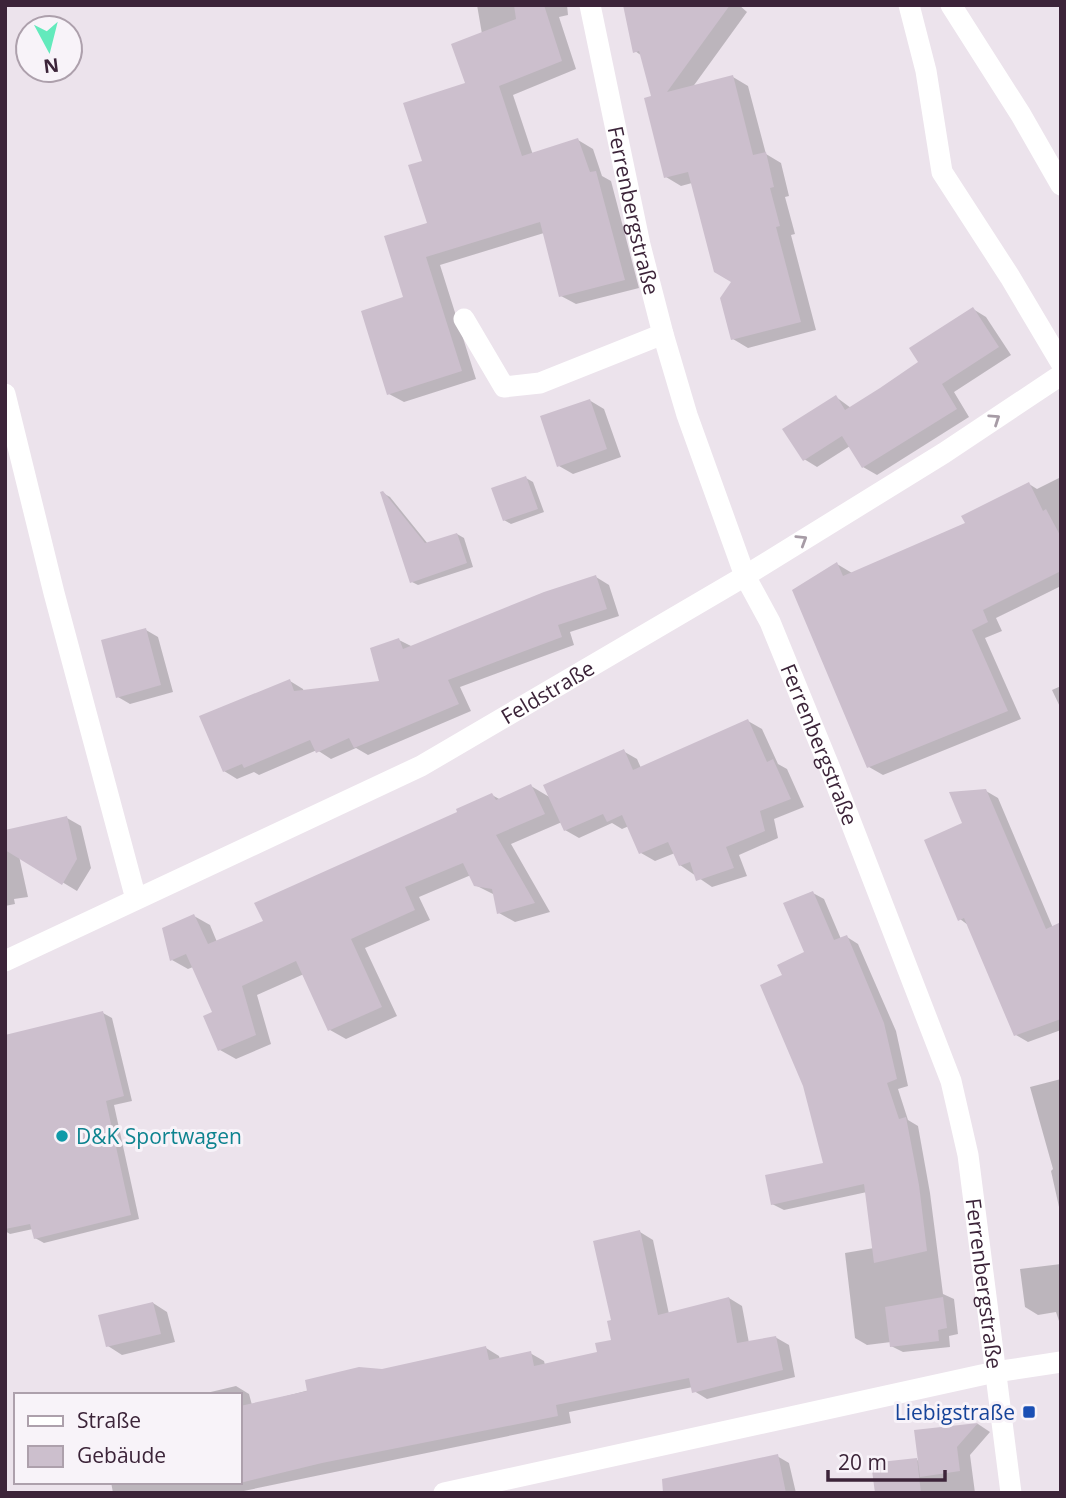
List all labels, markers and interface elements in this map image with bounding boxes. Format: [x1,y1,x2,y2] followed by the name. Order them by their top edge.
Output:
[14,14,84,84] north arrow
[42,52,60,80] text: N
[602,124,666,298] street label: Ferrenbergstraße
[987,415,1000,427] one-way arrow
[795,535,808,548] one-way arrow
[496,654,599,730] street label: Feldstraße
[774,659,865,829] street label: Ferrenbergstraße
[76,1122,242,1150] place label: D&K Sportwagen
[54,1128,70,1144] marker: D&K Sportwagen
[960,1197,1009,1371] street label: Ferrenbergstraße
[14,1393,242,1484] legend
[895,1398,1015,1426] place label: Liebigstraße
[1021,1404,1037,1420] marker: Liebigstraße
[77,1406,141,1434] text: Straße
[828,1438,945,1482] scale bar
[77,1441,166,1469] text: Gebäude
[838,1448,887,1476] text: 20 m

